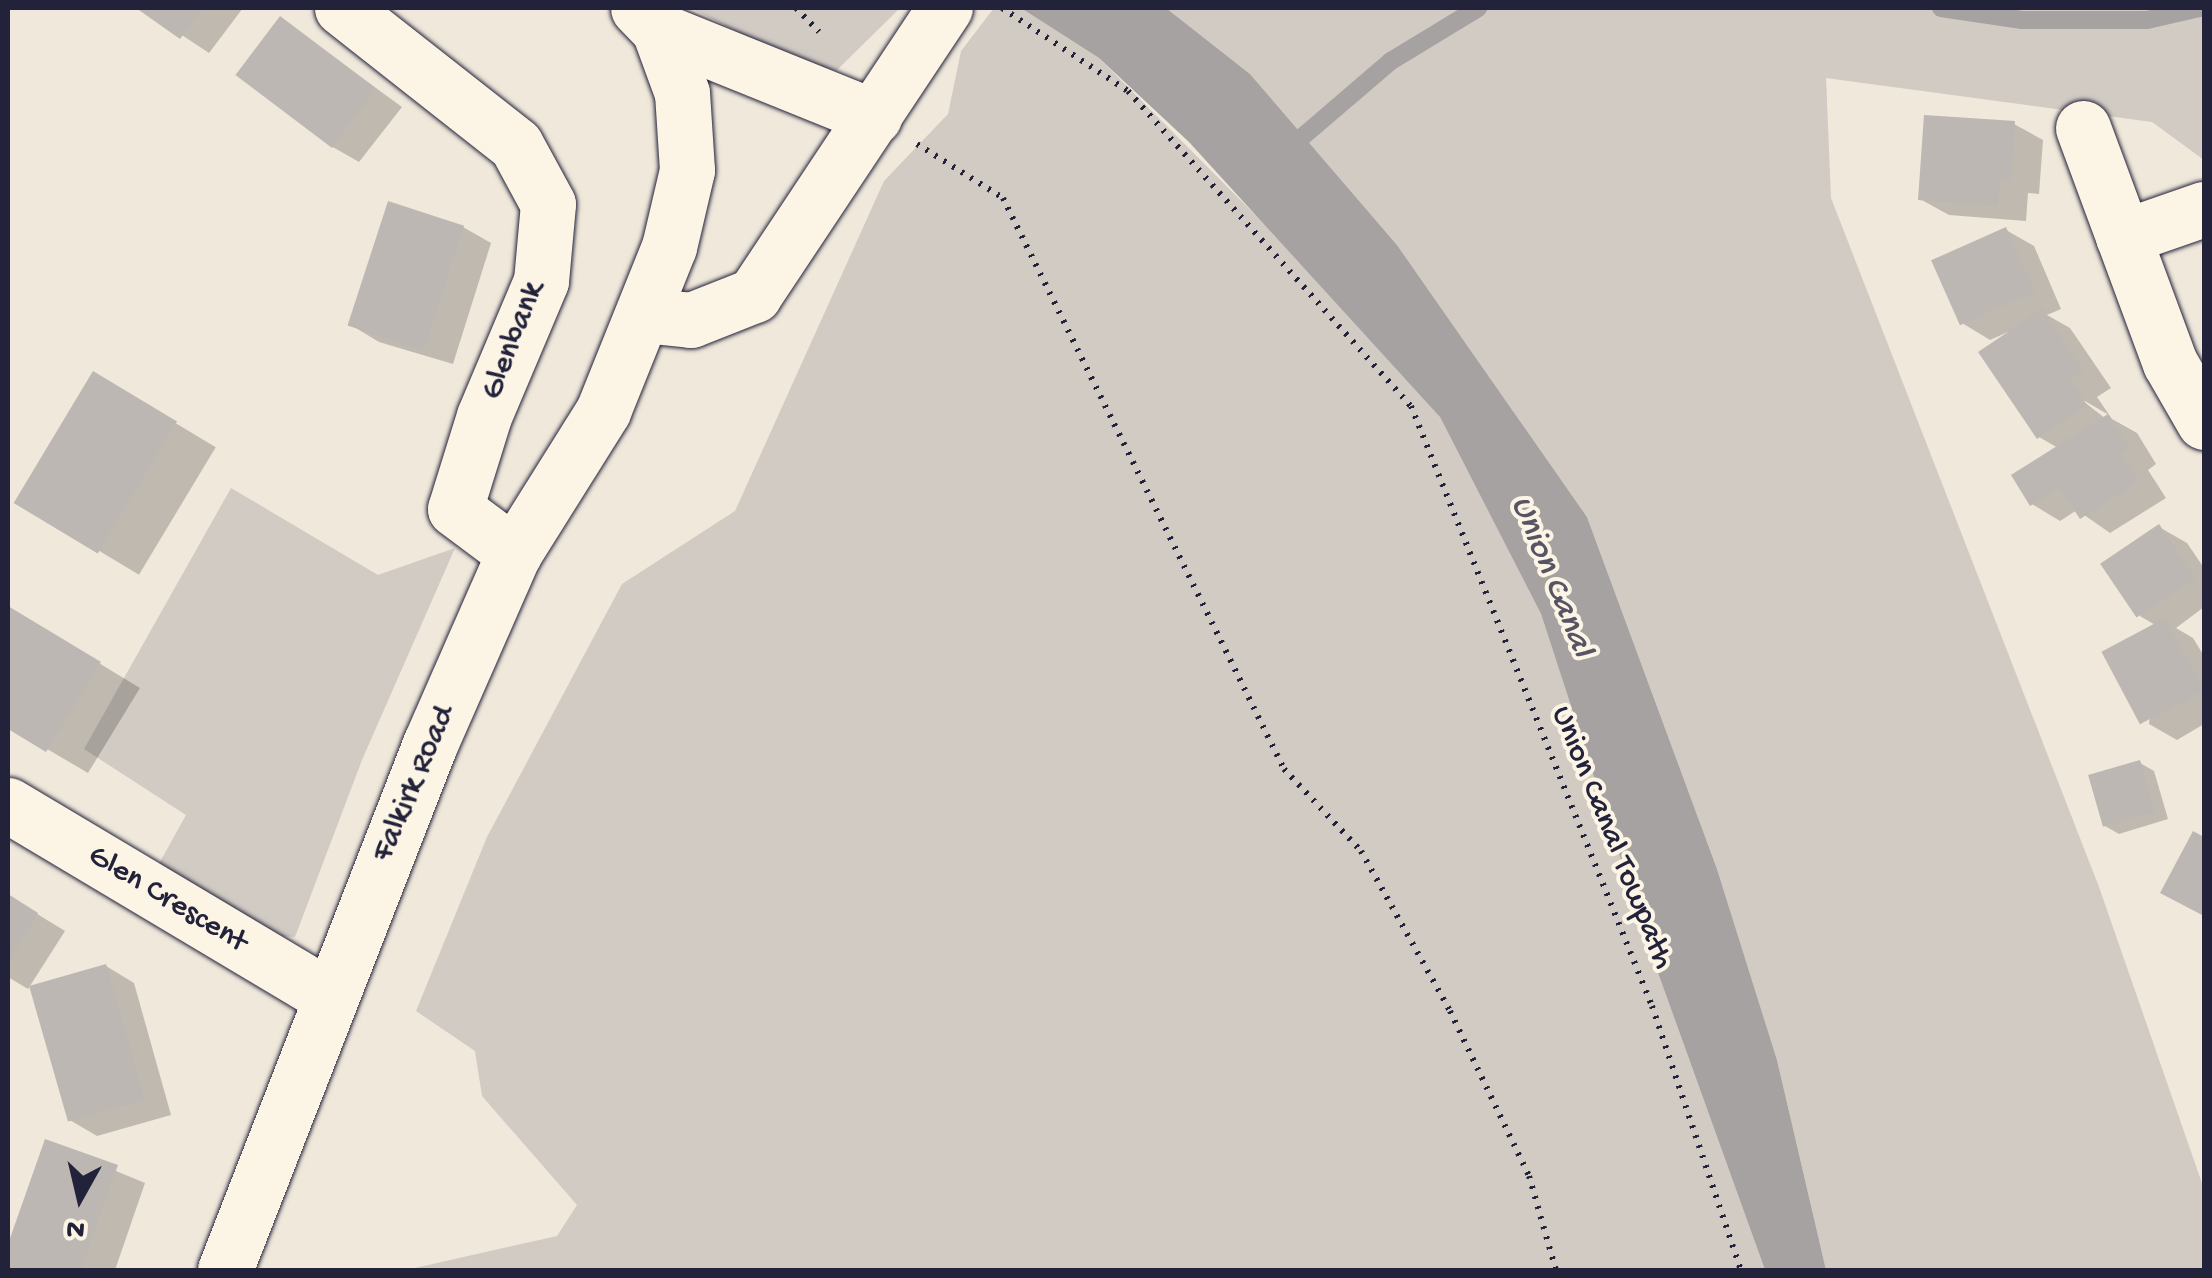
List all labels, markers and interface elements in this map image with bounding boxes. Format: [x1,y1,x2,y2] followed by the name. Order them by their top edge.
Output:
[474,277,554,405] street label: Glenbank
[1499,490,1601,664] water label: Union Canal
[365,700,465,868] street label: Falkirk Road
[1541,701,1681,975] street label: Union Canal Towpath
[80,837,254,963] street label: Glen Crescent
[30,1148,130,1248] north arrow
[64,1211,87,1246] text: N

